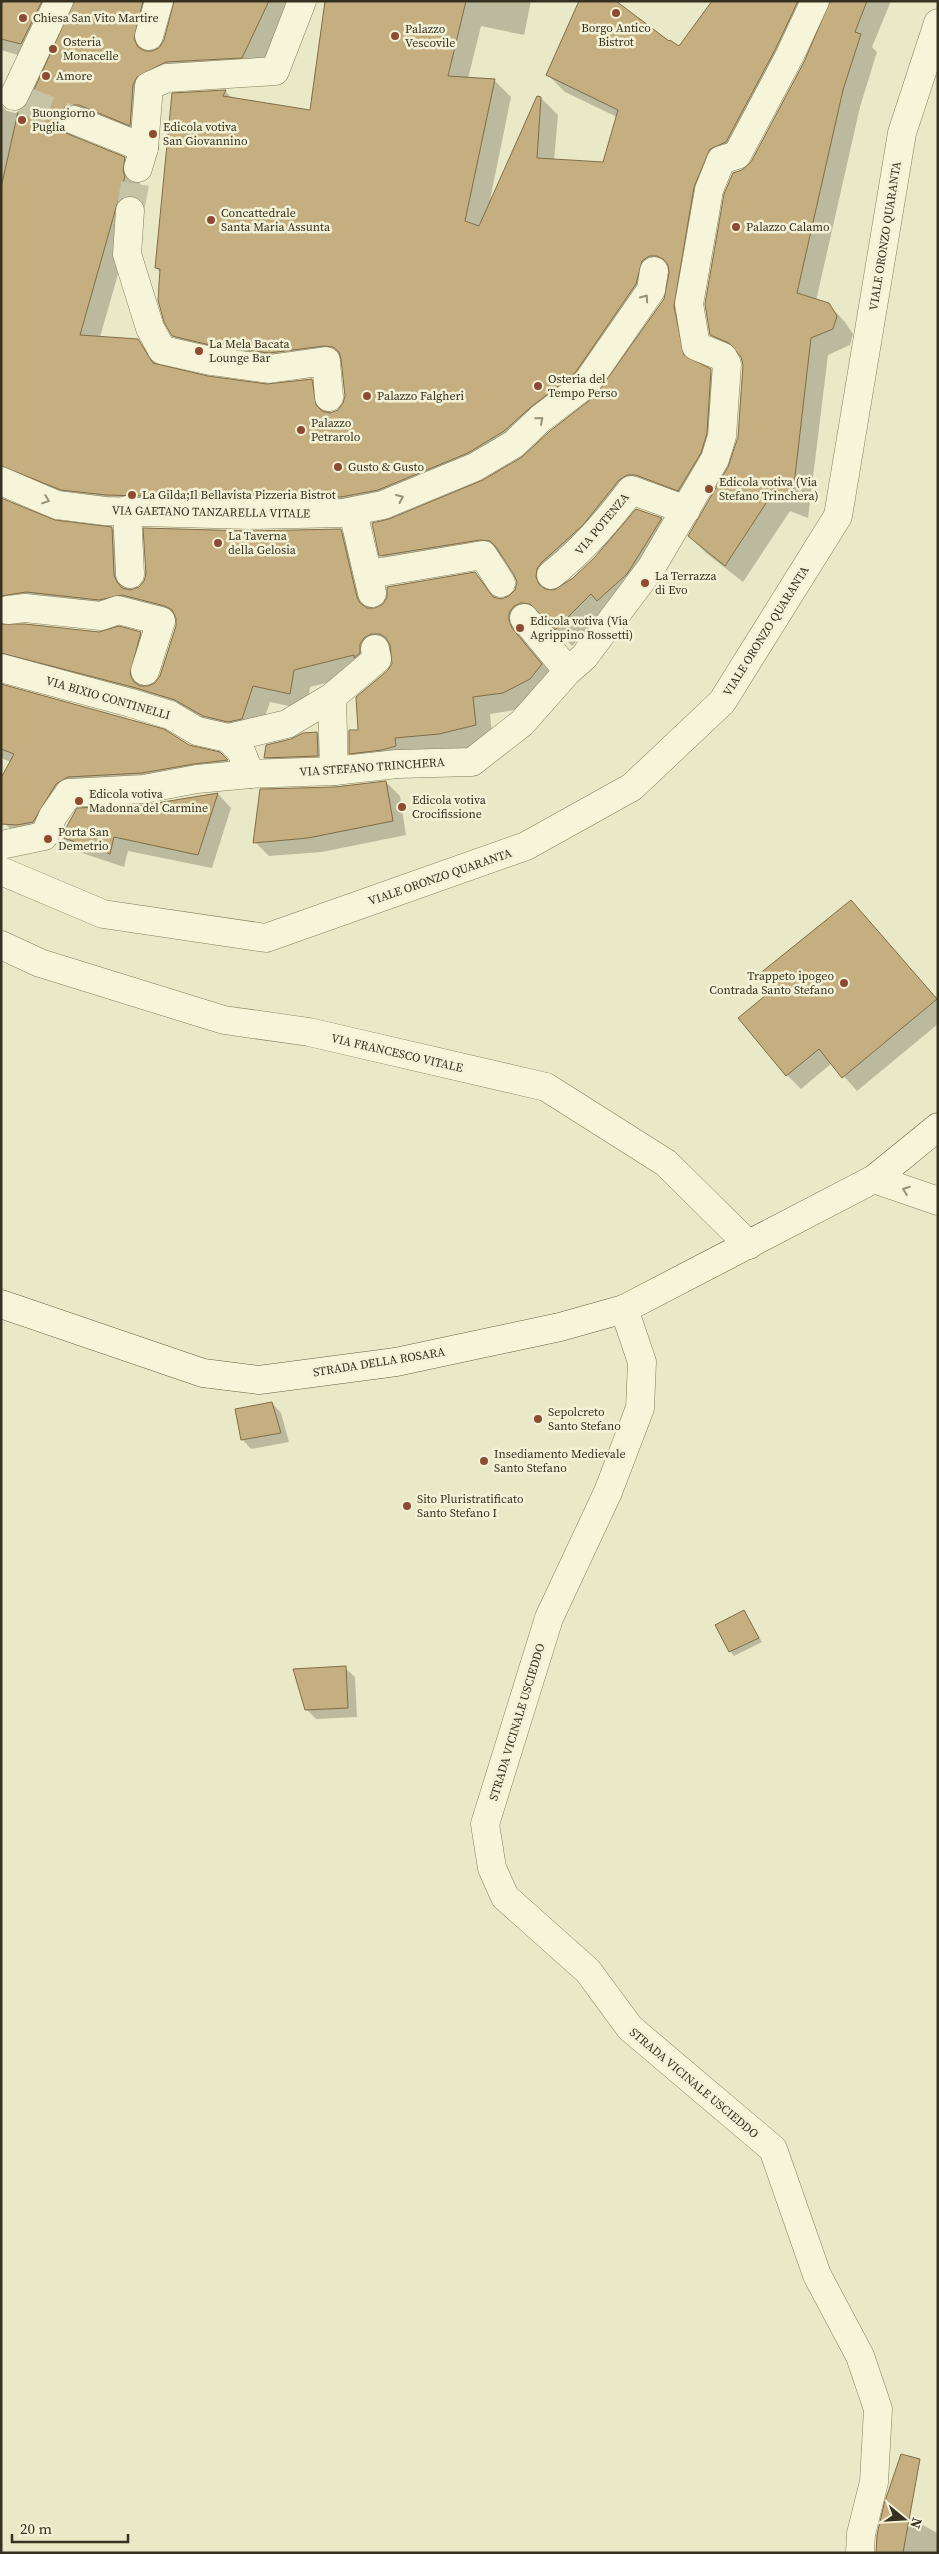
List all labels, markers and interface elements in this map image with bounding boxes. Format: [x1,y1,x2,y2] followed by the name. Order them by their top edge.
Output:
[610,7,622,19] marker: Borgo Antico Bistrot
[33,10,159,26] place label: Chiesa San Vito Martire
[17,12,29,24] marker: Chiesa San Vito Martire
[581,20,651,50] place label: Borgo Antico Bistrot
[405,21,455,51] place label: Palazzo Vescovile
[389,30,401,42] marker: Palazzo Vescovile
[63,34,119,64] place label: Osteria Monacelle
[47,43,59,55] marker: Osteria Monacelle
[56,68,92,84] place label: Amore
[40,70,52,82] marker: Amore
[32,105,96,135] place label: Buongiorno Puglia
[16,114,28,126] marker: Buongiorno Puglia
[163,119,248,149] place label: Edicola votiva San Giovannino
[147,128,159,140] marker: Edicola votiva San Giovannino
[865,160,905,312] street label: VIALE ORONZO QUARANTA
[221,205,331,235] place label: Concattedrale Santa Maria Assunta
[205,214,217,226] marker: Concattedrale Santa Maria Assunta
[746,219,830,235] place label: Palazzo Calamo
[730,221,742,233] marker: Palazzo Calamo
[639,294,649,303] one-way arrow
[209,336,291,366] place label: La Mela Bacata Lounge Bar
[193,345,205,357] marker: La Mela Bacata Lounge Bar
[548,371,618,401] place label: Osteria del Tempo Perso
[532,380,544,392] marker: Osteria del Tempo Perso
[377,388,465,404] place label: Palazzo Falgheri
[361,390,373,402] marker: Palazzo Falgheri
[311,415,361,445] place label: Palazzo Petrarolo
[535,416,544,425] one-way arrow
[295,424,307,436] marker: Palazzo Petrarolo
[348,459,424,475] place label: Gusto & Gusto
[332,461,344,473] marker: Gusto & Gusto
[719,474,819,504] place label: Edicola votiva (Via Stefano Trinchera)
[703,483,715,495] marker: Edicola votiva (Via Stefano Trinchera)
[142,487,336,503] place label: La Gilda;Il Bellavista Pizzeria Bistrot
[126,489,138,501] marker: La Gilda;Il Bellavista Pizzeria Bistrot
[571,489,633,558] street label: VIA POTENZA
[41,494,50,504] one-way arrow
[395,494,404,504] one-way arrow
[112,502,310,522] street label: VIA GAETANO TANZARELLA VITALE
[228,528,297,558] place label: La Taverna della Gelosia
[212,537,224,549] marker: La Taverna della Gelosia
[719,563,813,699] street label: VIALE ORONZO QUARANTA
[655,568,717,598] place label: La Terrazza di Evo
[639,577,651,589] marker: La Terrazza di Evo
[530,613,633,643] place label: Edicola votiva (Via Agrippino Rossetti)
[514,622,526,634] marker: Edicola votiva (Via Agrippino Rossetti)
[44,673,172,723] street label: VIA BIXIO CONTINELLI
[299,754,445,780] street label: VIA STEFANO TRINCHERA
[89,786,208,816] place label: Edicola votiva Madonna del Carmine
[412,792,487,822] place label: Edicola votiva Crocifissione
[73,795,85,807] marker: Edicola votiva Madonna del Carmine
[396,801,408,813] marker: Edicola votiva Crocifissione
[58,824,109,854] place label: Porta San Demetrio
[42,833,54,845] marker: Porta San Demetrio
[366,845,514,909] street label: VIALE ORONZO QUARANTA
[709,968,834,998] place label: Trappeto ipogeo Contrada Santo Stefano
[838,977,850,989] marker: Trappeto ipogeo Contrada Santo Stefano
[329,1030,465,1076] street label: VIA FRANCESCO VITALE
[902,1186,911,1196] one-way arrow
[312,1344,446,1380] street label: STRADA DELLA ROSARA
[548,1404,621,1434] place label: Sepolcreto Santo Stefano
[532,1413,544,1425] marker: Sepolcreto Santo Stefano
[494,1446,626,1476] place label: Insediamento Medievale Santo Stefano
[478,1455,490,1467] marker: Insediamento Medievale Santo Stefano
[417,1491,524,1521] place label: Sito Pluristratificato Santo Stefano I
[401,1500,413,1512] marker: Sito Pluristratificato Santo Stefano I
[485,1641,549,1803] street label: STRADA VICINALE USCIEDDO
[626,2024,762,2142] street label: STRADA VICINALE USCIEDDO
[879,2494,929,2544] north arrow
[12,2512,129,2544] scale bar
[905,2515,927,2531] text: N
[20,2518,52,2539] text: 20 m

